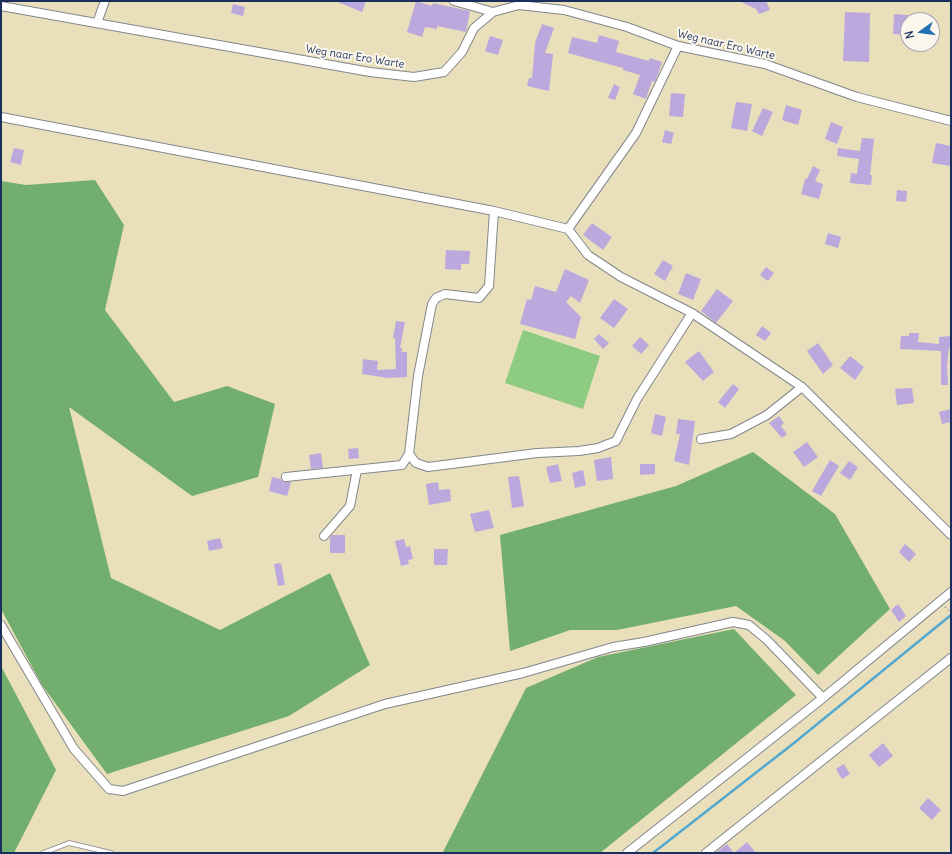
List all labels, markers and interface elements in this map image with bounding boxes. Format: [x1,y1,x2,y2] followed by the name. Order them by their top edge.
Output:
[900,12,940,52] north arrow
[676,27,776,63] street label: Weg naar Ero Warte
[902,29,917,40] text: N
[305,43,405,71] street label: Weg naar Ero Warte

